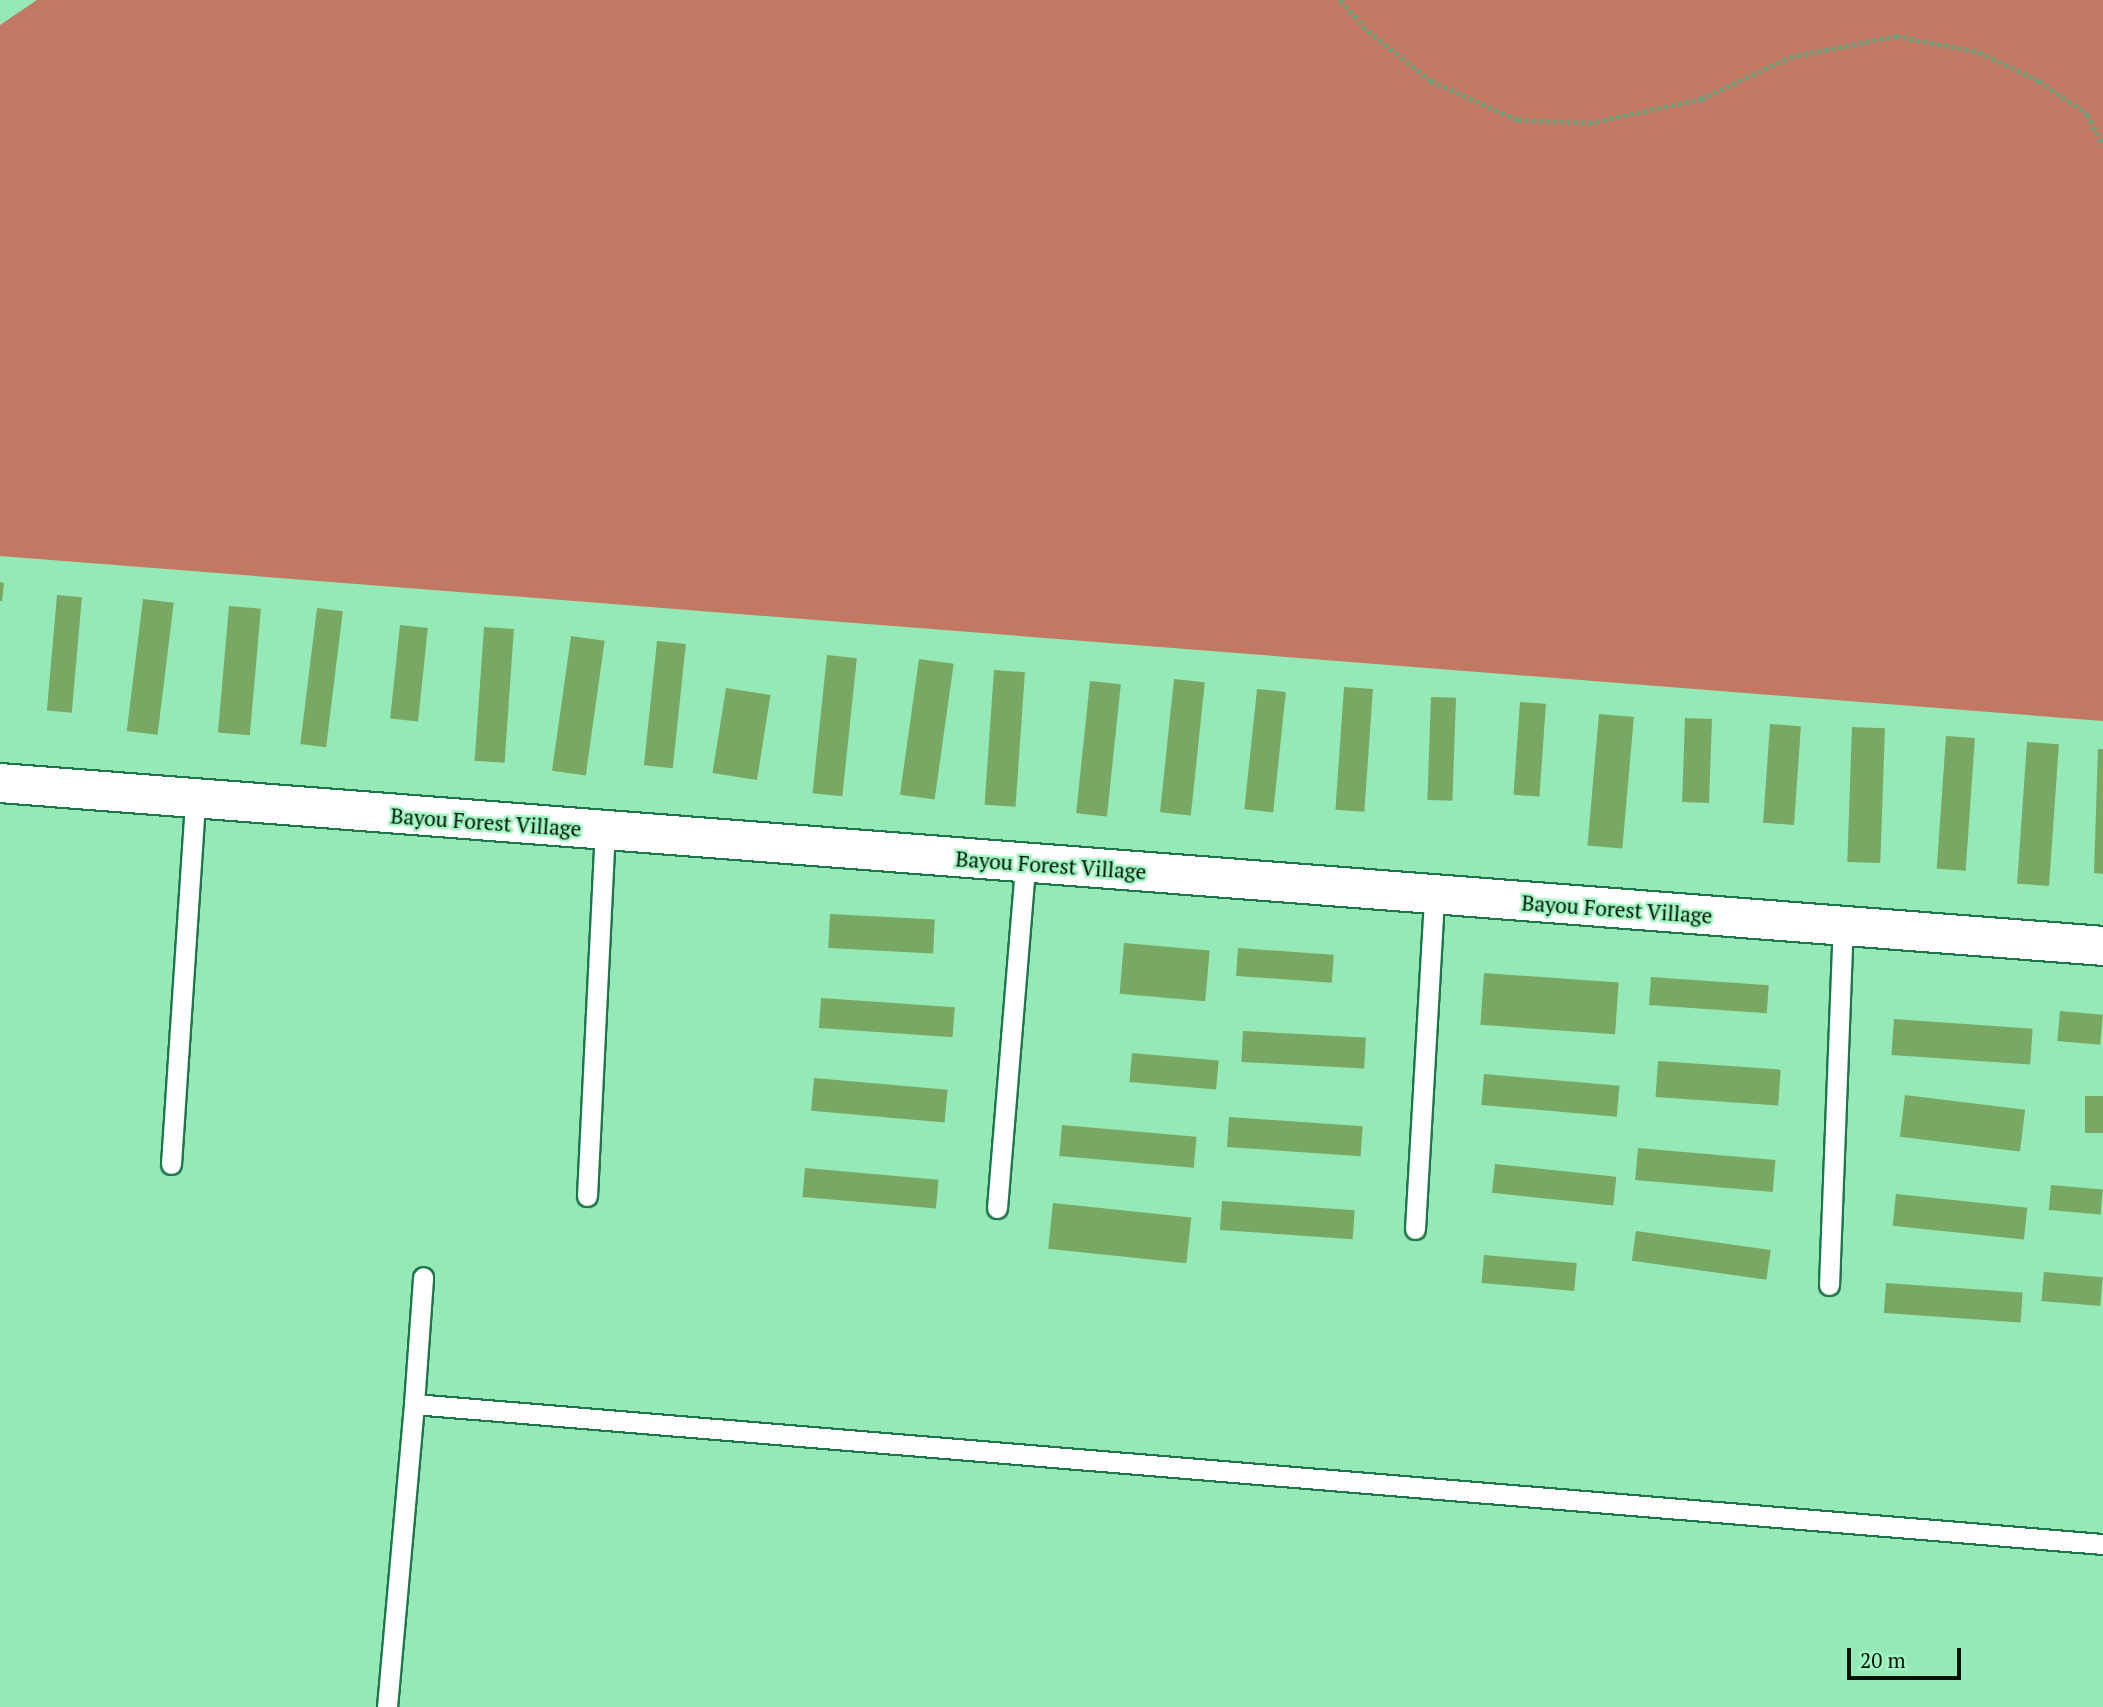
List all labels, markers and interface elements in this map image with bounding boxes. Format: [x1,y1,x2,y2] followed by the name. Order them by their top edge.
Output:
[390,803,582,841] street label: Bayou Forest Village
[955,846,1147,884] street label: Bayou Forest Village
[1521,890,1713,928] street label: Bayou Forest Village
[1851,1634,1965,1678] scale bar
[1860,1646,1906,1674] text: 20 m

